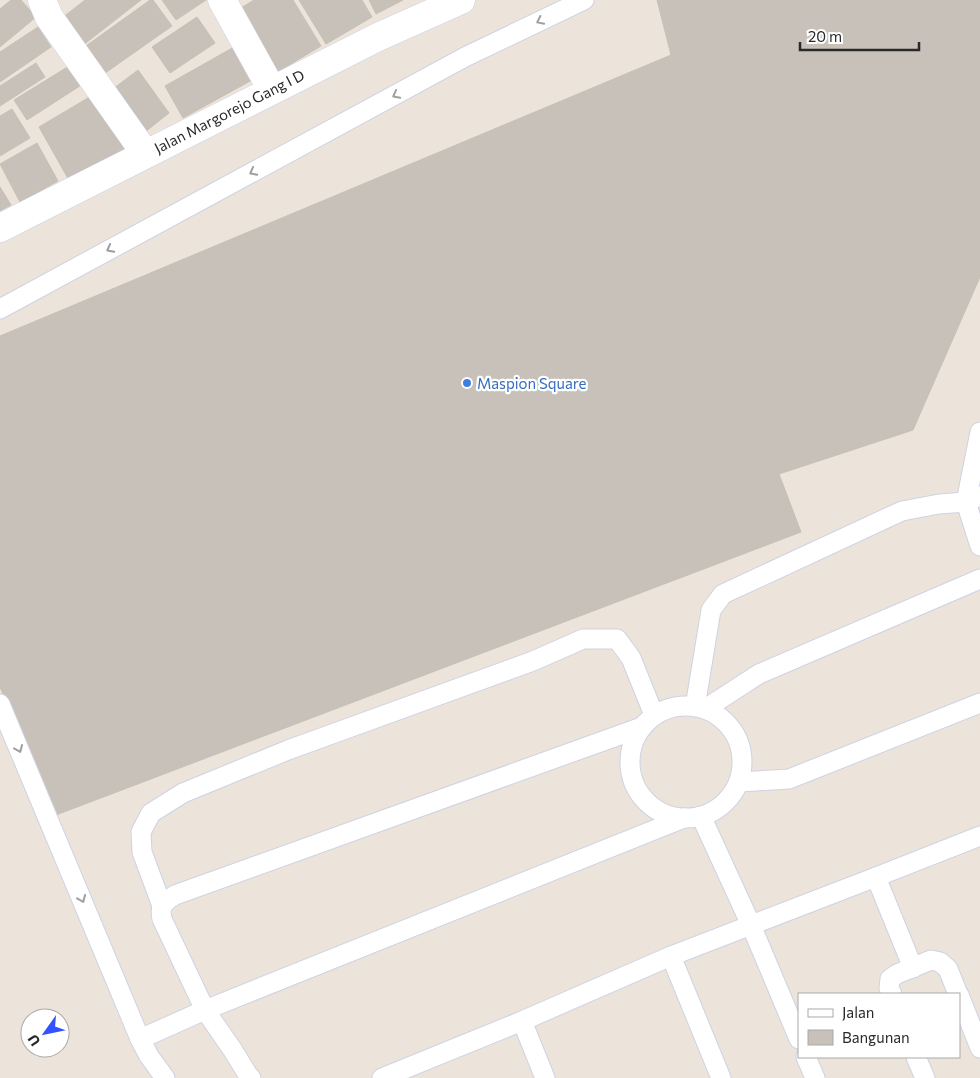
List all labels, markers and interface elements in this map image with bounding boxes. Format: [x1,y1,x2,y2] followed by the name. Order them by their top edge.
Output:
[536,15,545,25] one-way arrow
[800,20,919,52] scale bar
[808,27,842,45] text: 20 m
[151,65,307,157] street label: Jalan Margorejo Gang I D
[392,89,401,99] one-way arrow
[249,166,258,176] one-way arrow
[106,243,115,253] one-way arrow
[477,374,587,392] place label: Maspion Square
[461,377,473,389] marker: Maspion Square
[12,744,23,753] one-way arrow
[75,894,86,903] one-way arrow
[798,993,960,1058] legend
[842,1003,874,1021] text: Jalan
[20,1008,70,1058] north arrow
[842,1028,910,1046] text: Bangunan
[24,1031,44,1049] text: U

